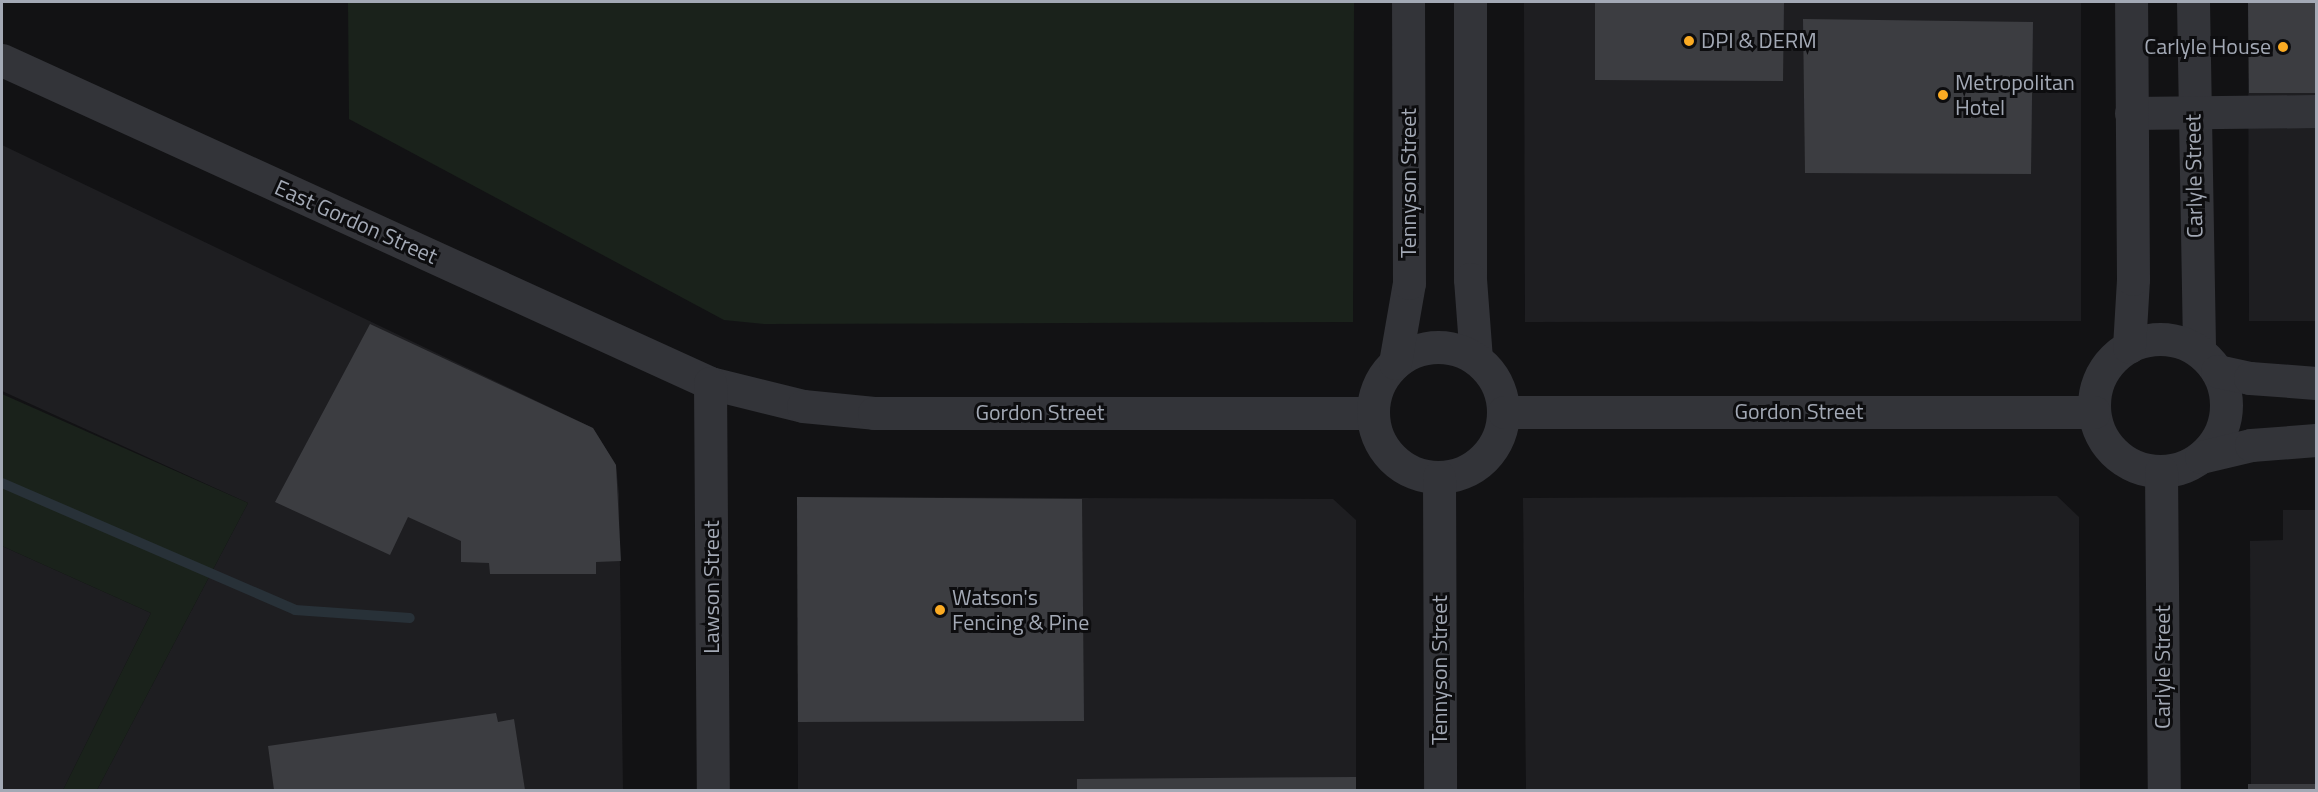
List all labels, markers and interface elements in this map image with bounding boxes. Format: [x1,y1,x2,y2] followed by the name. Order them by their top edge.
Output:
[1701,28,1817,54] place label: DPI & DERM
[1682,34,1696,48] marker: DPI & DERM
[2144,34,2271,60] place label: Carlyle House
[2276,40,2290,54] marker: Carlyle House
[1955,69,2075,120] place label: Metropolitan Hotel
[1936,88,1950,102] marker: Metropolitan Hotel
[1396,108,1422,258] street label: Tennyson Street
[2180,114,2208,238] street label: Carlyle Street
[271,174,441,270] street label: East Gordon Street
[1734,399,1864,425] street label: Gordon Street
[975,400,1105,426] street label: Gordon Street
[699,520,725,654] street label: Lawson Street
[952,584,1089,636] place label: Watson's Fencing & Pine
[1427,595,1453,745] street label: Tennyson Street
[933,603,947,617] marker: Watson's Fencing & Pine
[2150,605,2176,729] street label: Carlyle Street

